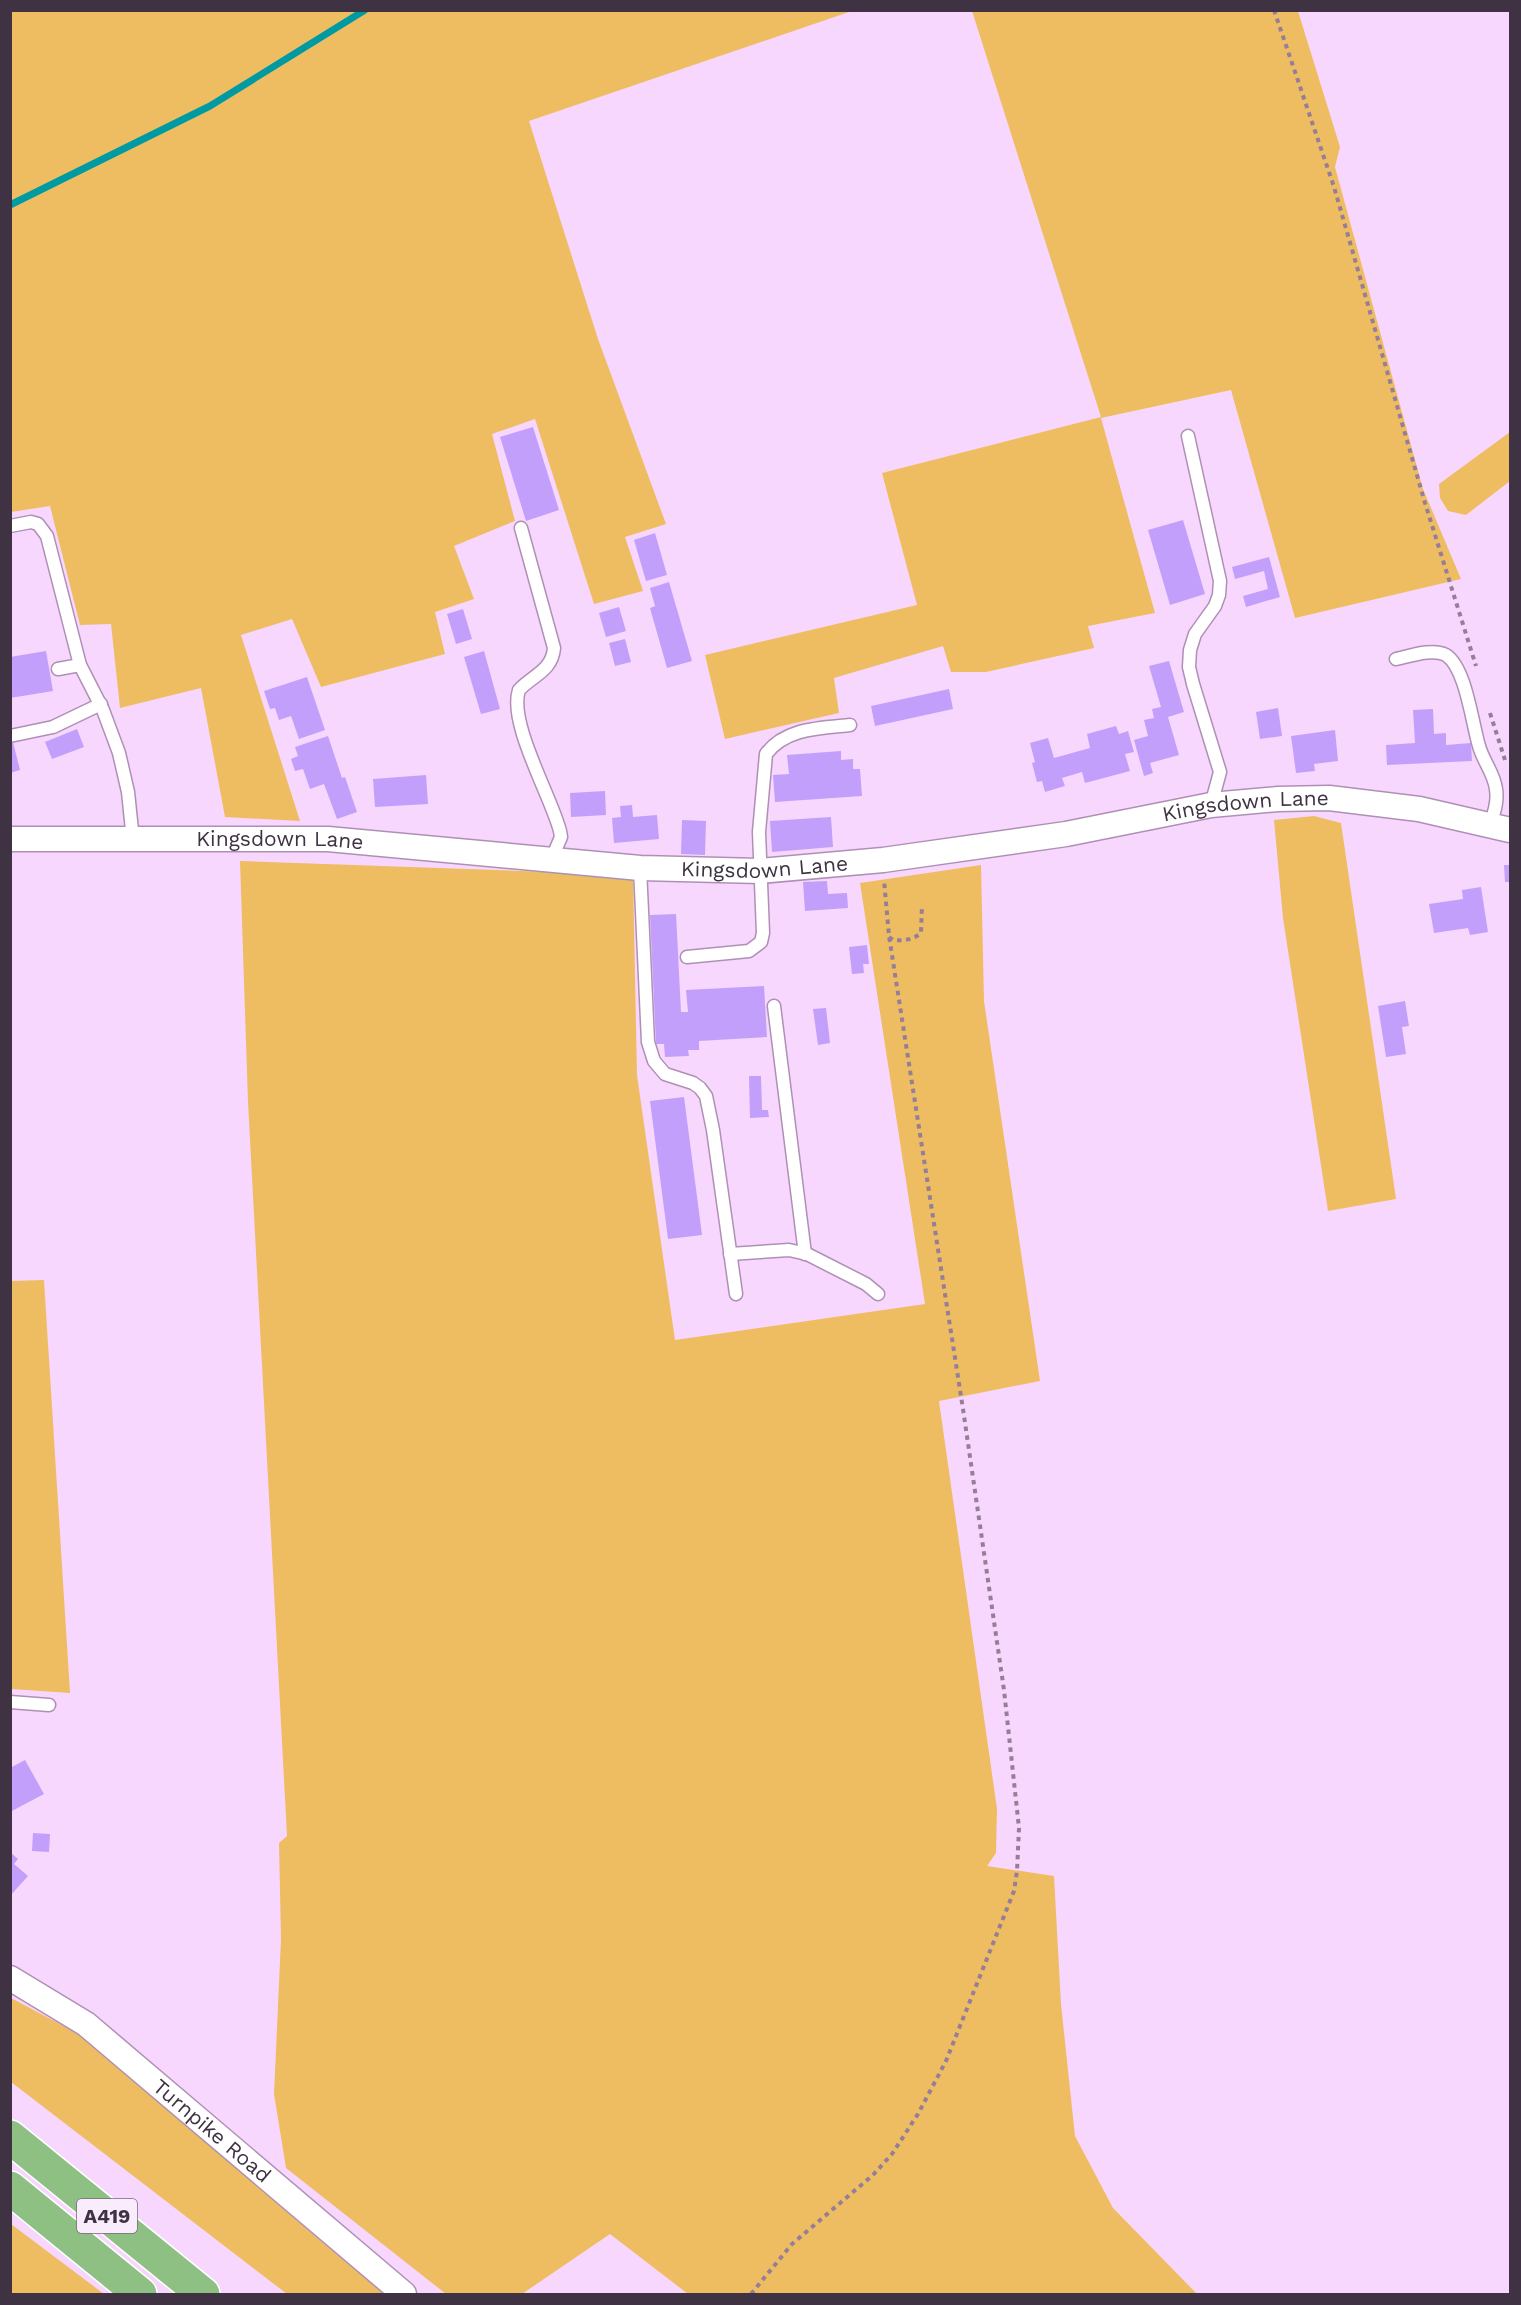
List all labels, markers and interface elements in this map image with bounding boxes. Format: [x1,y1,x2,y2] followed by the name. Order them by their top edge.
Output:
[1160,785,1329,826] street label: Kingsdown Lane
[196,826,365,854] street label: Kingsdown Lane
[681,850,849,883] street label: Kingsdown Lane
[148,2073,276,2188] street label: Turnpike Road
[77,2199,137,2233] road number: A419

